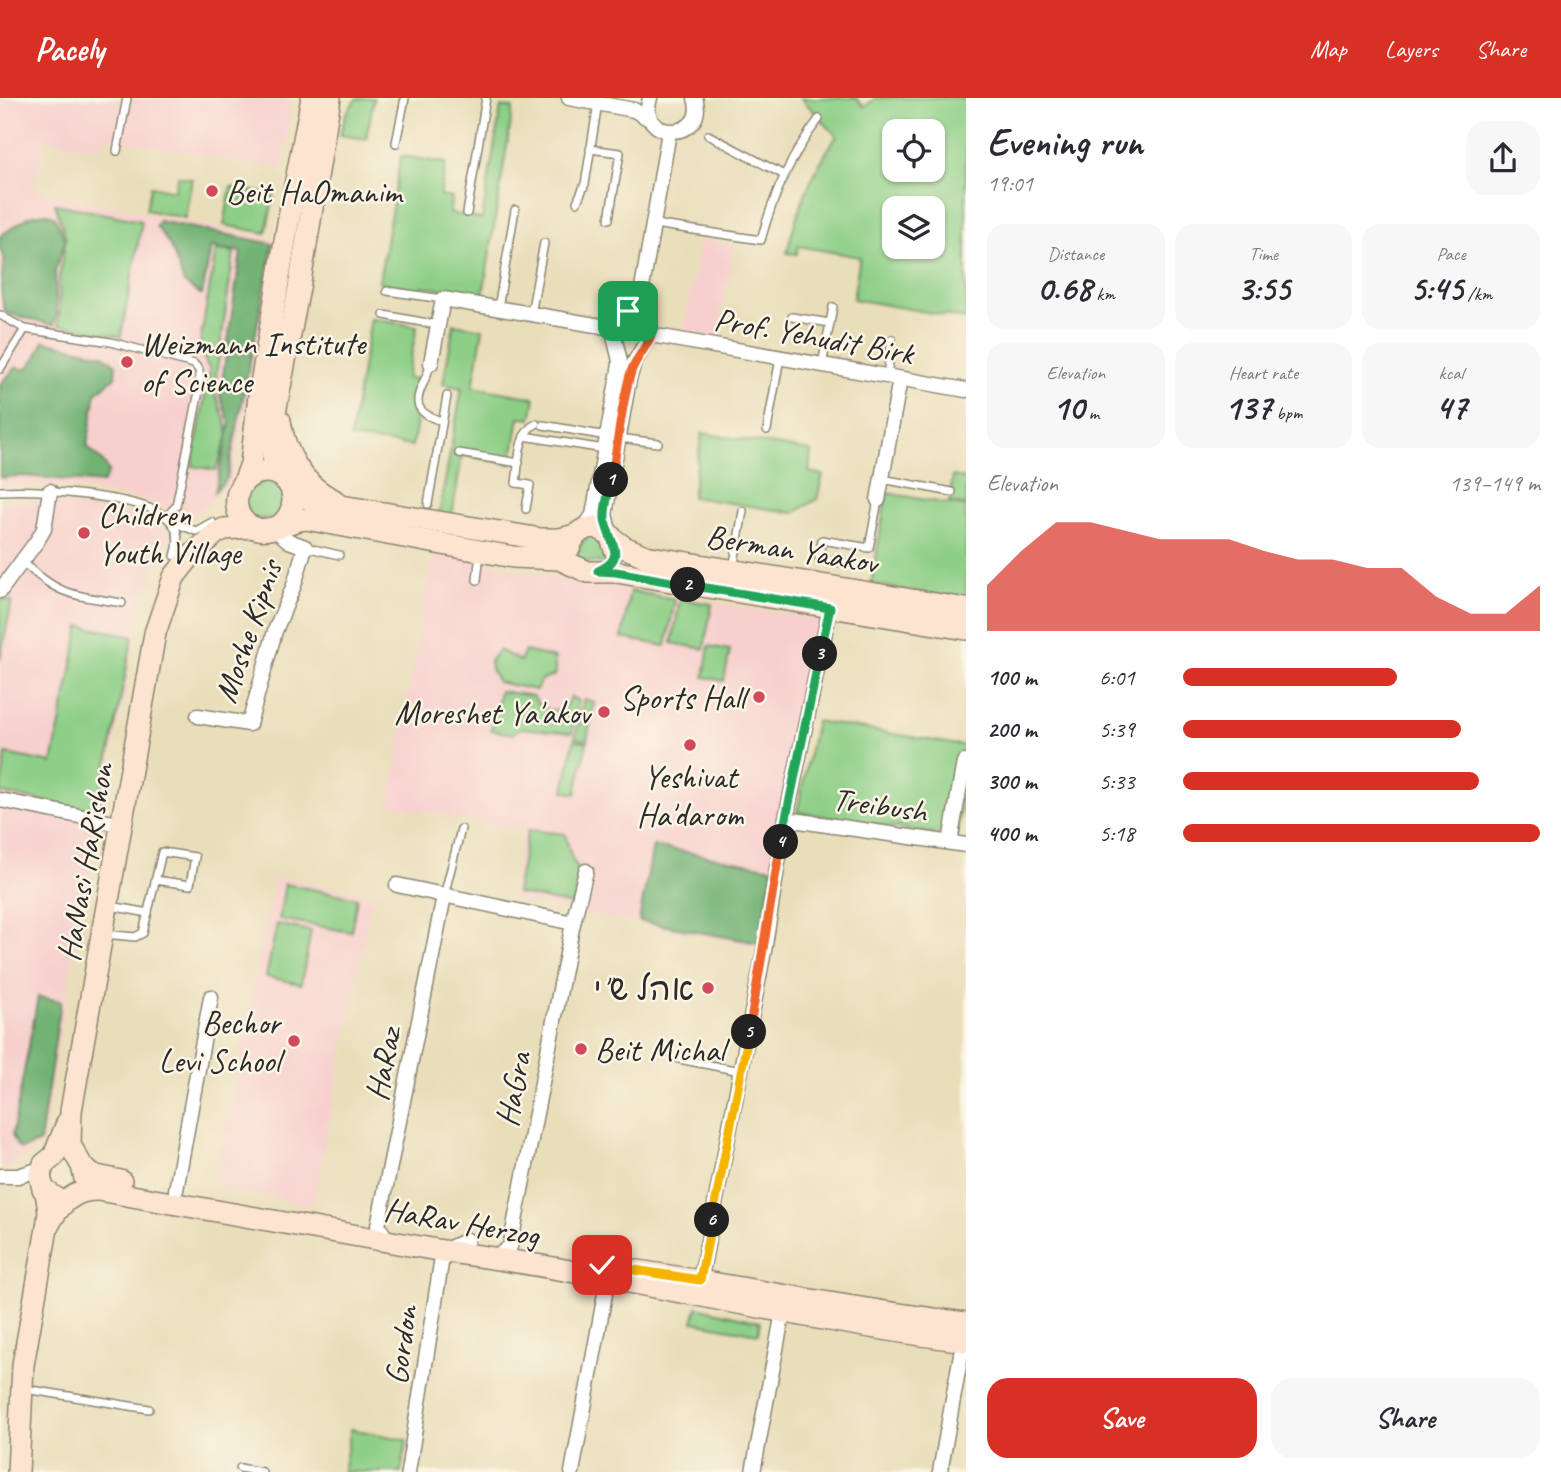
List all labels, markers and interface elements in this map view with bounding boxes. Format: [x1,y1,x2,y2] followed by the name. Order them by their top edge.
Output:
[35,28,104,70] text: Pacely
[1310,34,1347,64] text: Map
[1385,34,1438,64] text: Layers
[1476,34,1526,64] text: Share
[882,119,945,259] map controls
[882,119,945,182] button: locate
[987,119,1143,166] text: Evening run
[1466,121,1540,195] button: share
[987,169,1033,198] text: 19:01
[226,171,404,213] place label: Beit HaOmanim
[204,183,220,199] marker: Beit HaOmanim
[882,196,945,259] button: layers
[1047,242,1104,266] text: Distance
[1249,242,1278,266] text: Time
[1437,242,1466,266] text: Pace
[1037,266,1092,311] text: 0.68
[1237,266,1290,311] text: 3:55
[1410,266,1463,311] text: 5:45
[598,281,658,341] pin
[1092,282,1115,306] text: km
[1463,282,1492,306] text: /km
[609,292,647,330] icon: arrive
[711,298,919,374] street label: Prof. Yehudit Birk
[141,323,367,403] place label: Weizmann Institute of Science
[119,354,135,370] marker: Weizmann Institute of Science
[1047,361,1105,385] text: Elevation
[1229,361,1298,385] text: Heart rate
[1439,361,1464,385] text: kcal
[1052,385,1084,430] text: 10
[1225,385,1272,430] text: 137
[1435,385,1467,430] text: 47
[1084,401,1099,425] text: m
[1272,401,1302,425] text: bpm
[594,462,628,498] pin: 1
[606,467,615,491] text: 1
[987,469,1058,498] text: Elevation
[1449,469,1540,498] text: 139–149 m
[98,494,243,574] place label: Children Youth Village
[703,515,884,584] street label: Berman Yaakov
[76,525,92,541] marker: Children Youth Village
[204,552,293,708] street label: Moshe Kipnis
[670,568,706,602] pin: 2
[683,572,692,596] text: 2
[802,636,838,672] pin: 3
[815,641,824,665] text: 3
[987,663,1037,692] text: 100 m
[1099,663,1135,692] text: 6:01
[620,677,750,719] place label: Sports Hall
[751,689,767,705] marker: Sports Hall
[394,692,593,734] place label: Moreshet Ya'akov
[596,704,612,720] marker: Moreshet Ya'akov
[987,715,1037,744] text: 200 m
[1099,715,1135,744] text: 5:39
[682,737,698,753] marker: Yeshivat Ha'darom
[637,756,745,836] place label: Yeshivat Ha'darom
[47,758,123,964] street label: HaNasi HaRishon
[987,767,1037,796] text: 300 m
[1099,767,1135,796] text: 5:33
[830,778,931,833] street label: Treibush
[987,819,1037,848] text: 400 m
[1099,819,1135,848] text: 5:18
[764,824,798,860] pin: 4
[776,829,785,853] text: 4
[594,968,694,1010] place label: אהל ש"י
[700,980,716,996] marker: אהל ש"י
[159,1002,285,1082] place label: Bechor Levi School
[732,1014,766,1049] pin: 5
[744,1019,753,1043] text: 5
[355,1021,411,1104] street label: HaRaz
[595,1029,730,1071] place label: Beit Michal
[286,1033,302,1049] marker: Bechor Levi School
[573,1041,589,1057] marker: Beit Michal
[485,1047,541,1130] street label: HaGra
[381,1188,544,1256] street label: HaRav Herzog
[694,1202,730,1238] pin: 6
[707,1207,716,1231] text: 6
[572,1235,632,1295] pin
[583,1246,621,1284] icon: check
[375,1301,428,1387] street label: Gordon
[987,1378,1257,1458] button: Save
[1271,1378,1540,1458] button: Share

